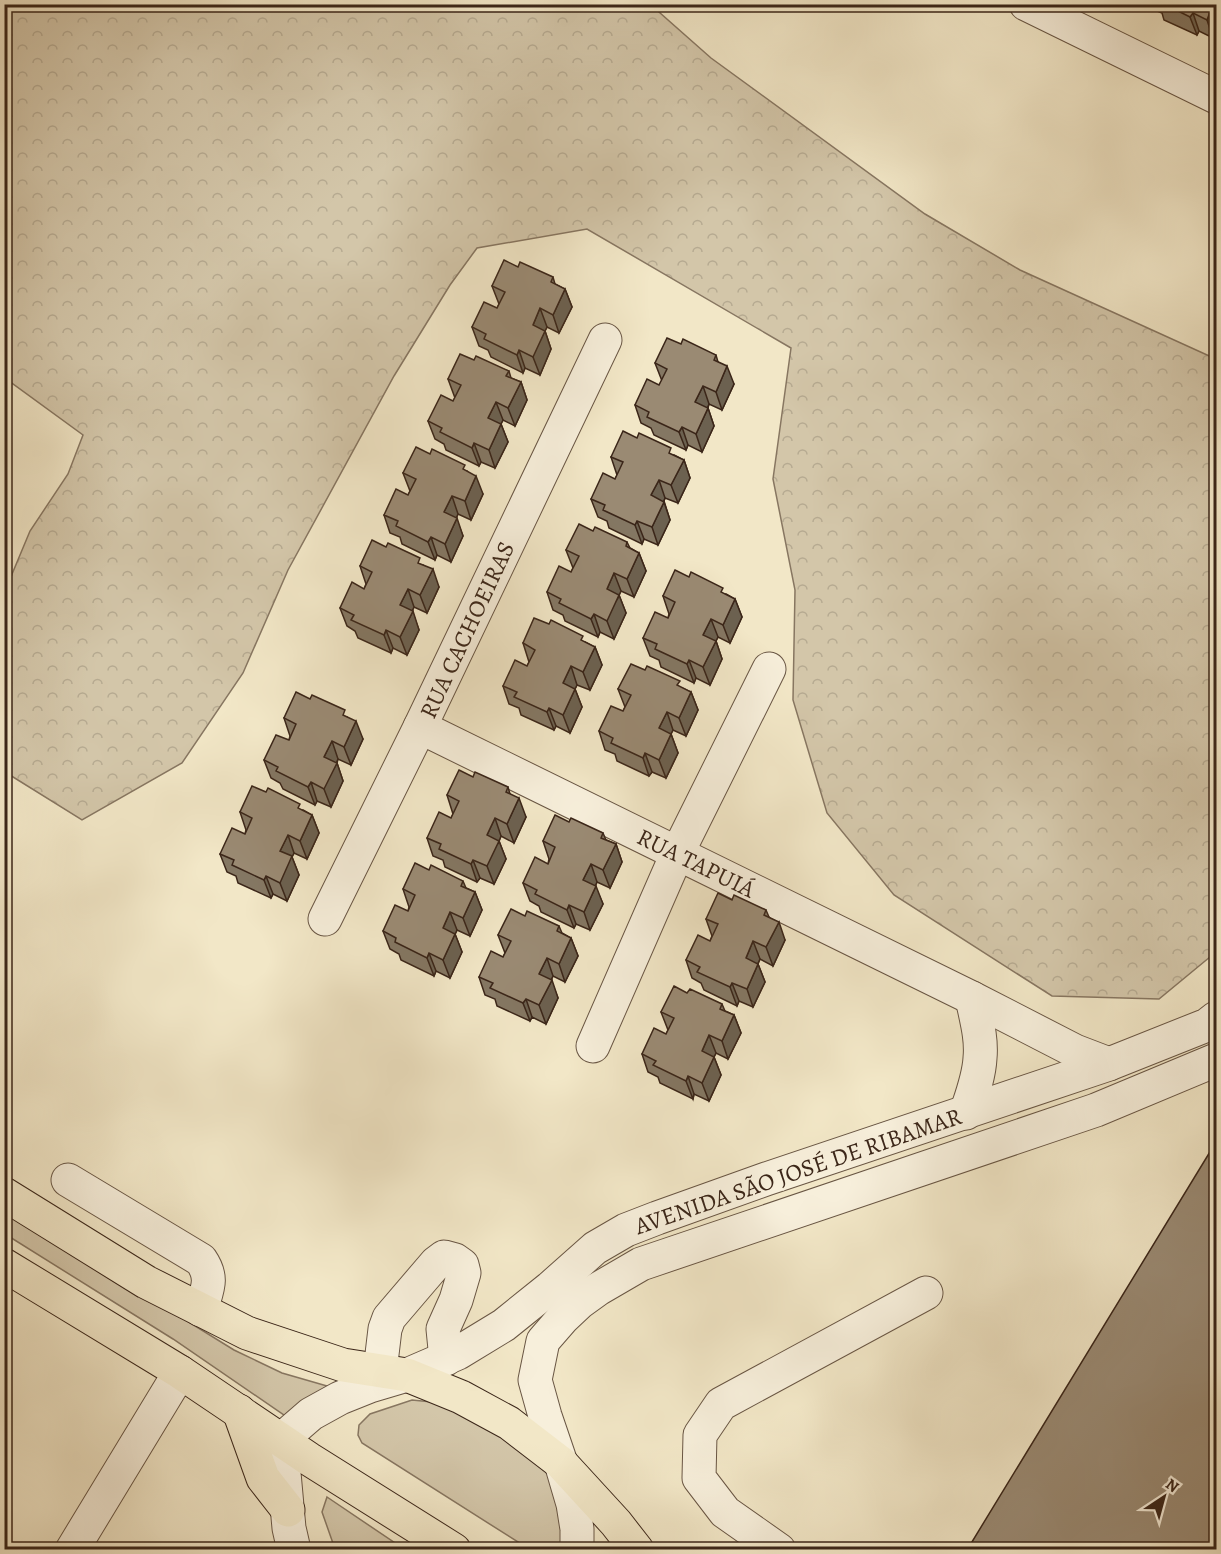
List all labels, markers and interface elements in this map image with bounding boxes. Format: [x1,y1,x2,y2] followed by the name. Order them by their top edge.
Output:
[412,536,522,724] street label: RUA CACHOEIRAS
[632,821,761,906] street label: RUA TAPUIÁ
[629,1100,966,1242] street label: AVENIDA SÃO JOSÉ DE RIBAMAR
[1134,1467,1194,1527] north arrow
[1161,1473,1184,1498] text: N

